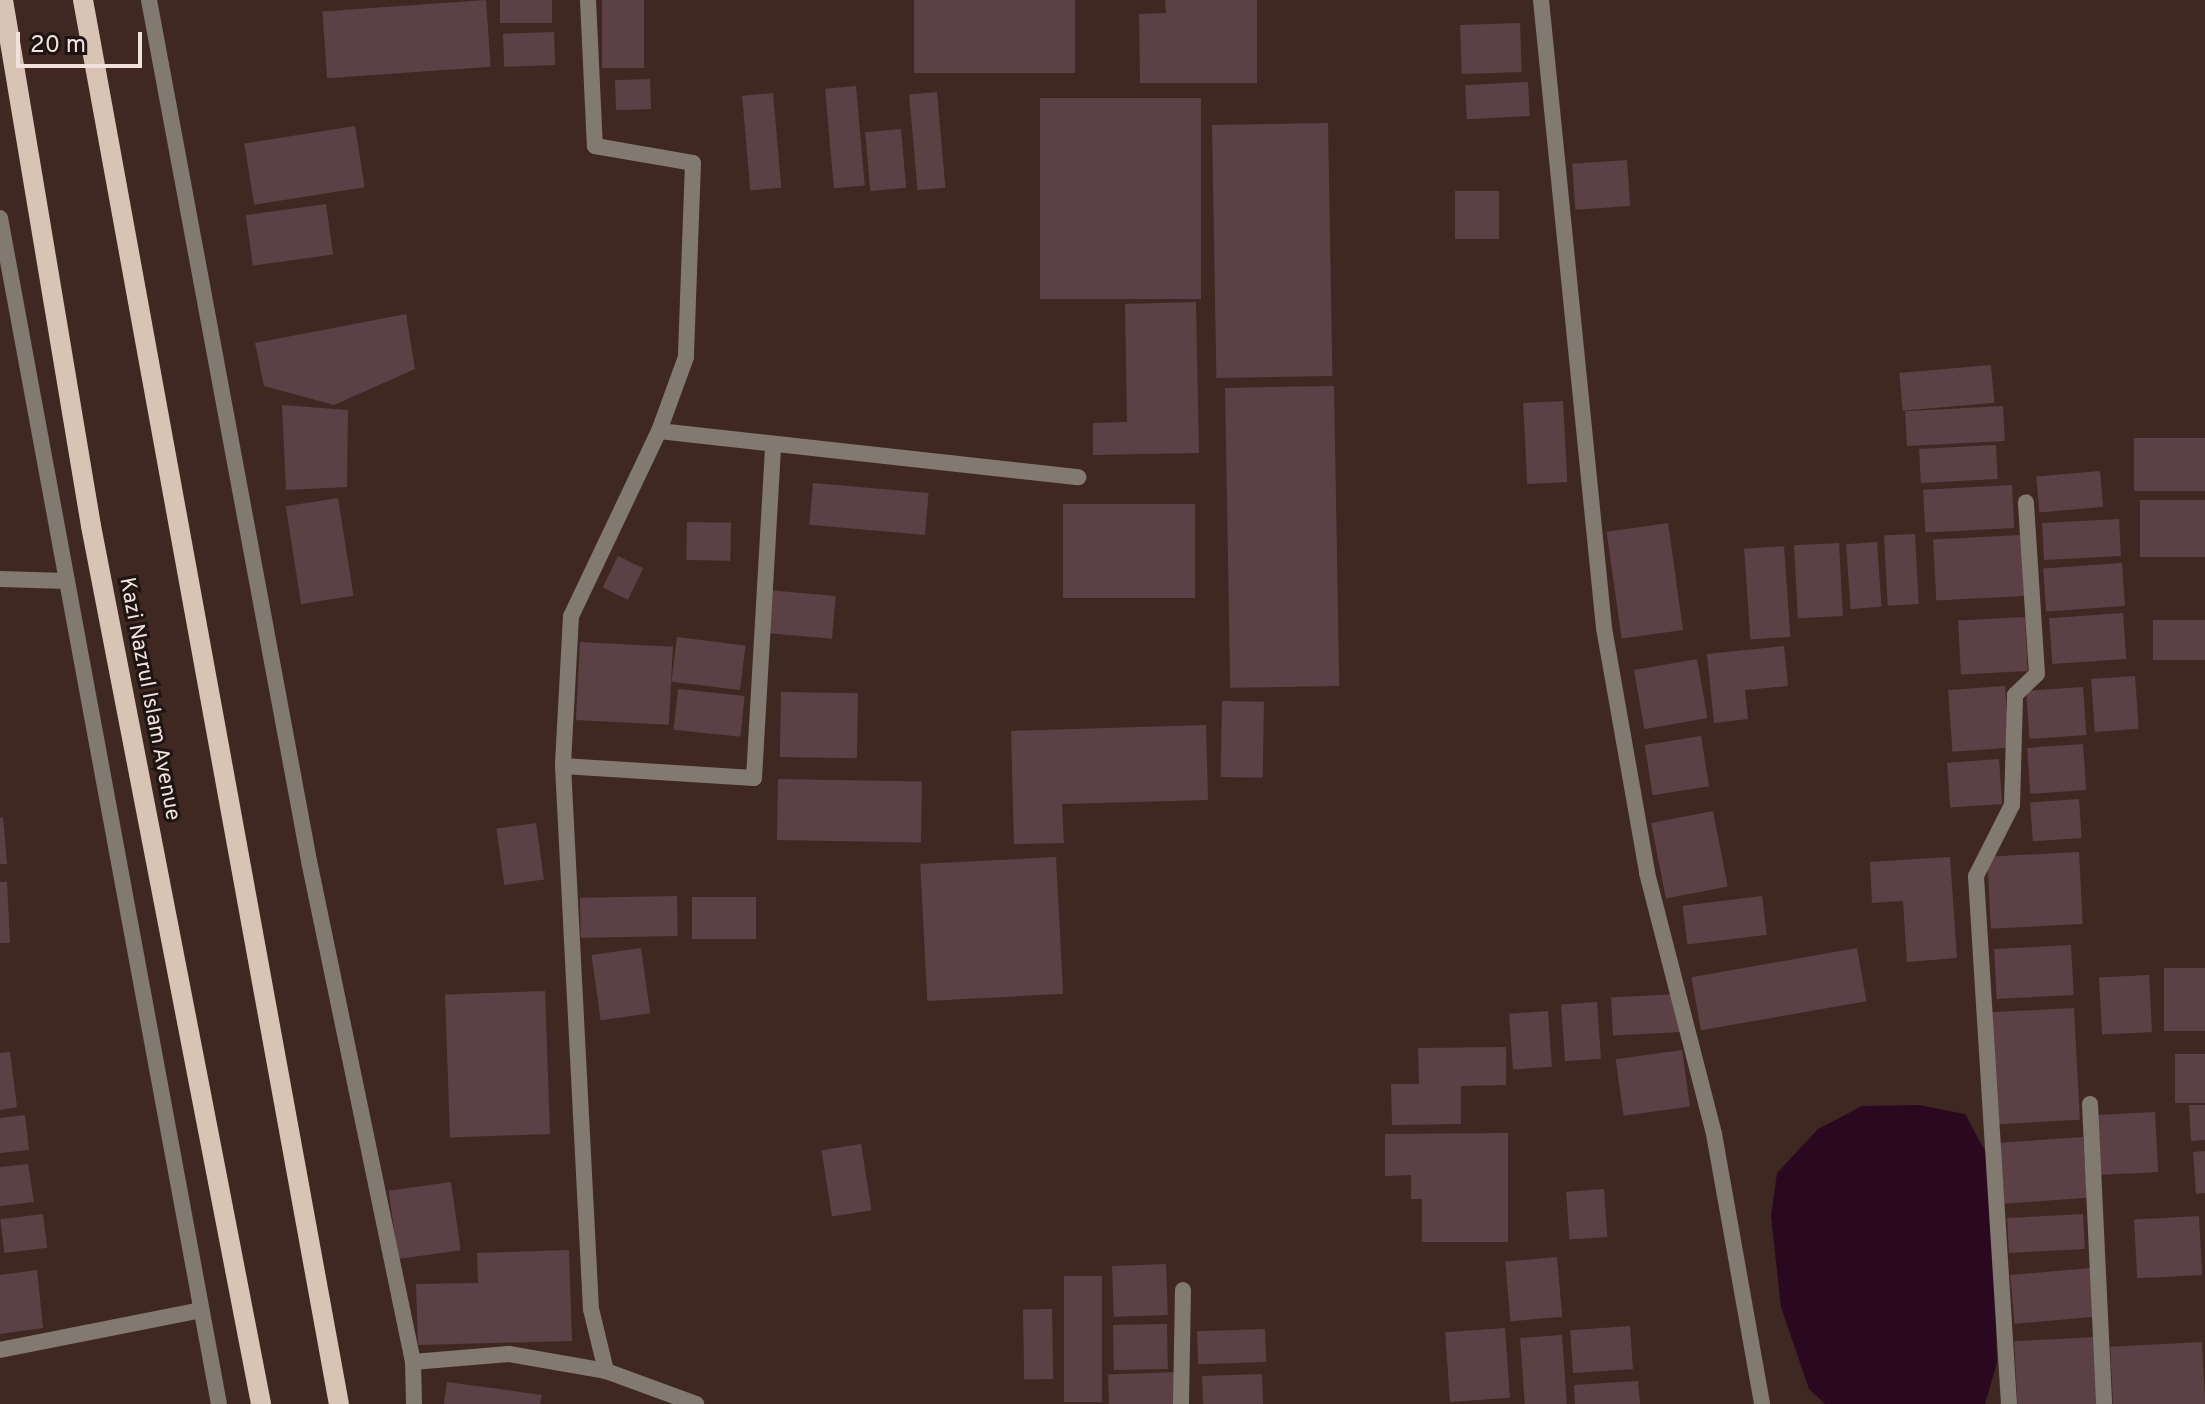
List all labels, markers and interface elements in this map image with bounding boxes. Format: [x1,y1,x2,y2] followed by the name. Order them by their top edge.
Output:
[20,16,146,66] scale bar
[30,31,86,61] text: 20 m
[112,575,186,823] street label: Kazi Nazrul Islam Avenue

